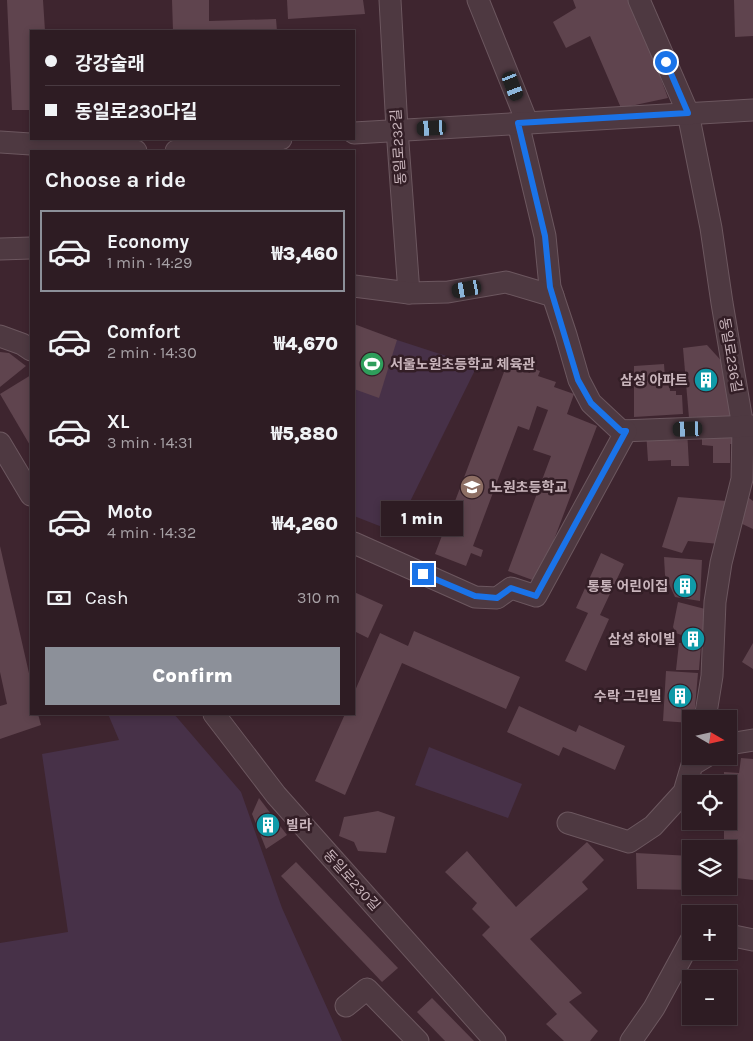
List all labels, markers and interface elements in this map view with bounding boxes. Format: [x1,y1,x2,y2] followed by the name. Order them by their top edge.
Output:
[655,51,677,73] route start
[75,53,145,75] text: 강강술래
[500,69,525,103] car
[75,101,198,123] text: 동일로230다길
[387,108,410,185] street label: 동일로232길
[416,120,447,136] car
[45,167,186,193] text: Choose a ride
[47,229,92,274] icon: car
[107,231,189,253] text: Economy
[271,243,338,265] text: ₩3,460
[107,253,192,272] text: 1 min · 14:29
[450,279,483,299] car
[716,316,745,394] street label: 동일로236길
[47,319,92,364] icon: car
[107,321,181,343] text: Comfort
[274,333,338,355] text: ₩4,670
[107,343,197,362] text: 2 min · 14:30
[359,351,385,377] sports icon: 서울노원초등학교 체육관
[390,356,535,373] place label: 서울노원초등학교 체육관
[693,367,719,393] building icon: 삼성 아파트
[620,372,688,389] place label: 삼성 아파트
[47,409,92,454] icon: car
[107,411,129,433] text: XL
[672,421,703,437] car
[271,423,338,445] text: ₩5,880
[107,433,193,452] text: 3 min · 14:31
[459,474,485,500] school or university icon: 노원초등학교
[490,479,567,496] place label: 노원초등학교
[47,499,92,544] icon: car
[107,501,153,523] text: Moto
[382,502,464,536] callout: 1 min
[401,509,443,528] text: 1 min
[272,513,338,535] text: ₩4,260
[107,523,196,542] text: 4 min · 14:32
[412,563,434,585] route end
[672,573,698,599] building icon: 통통 어린이집
[587,578,668,595] place label: 통통 어린이집
[45,584,73,612] icon: cash
[85,587,129,609] text: Cash
[297,588,340,607] text: 310 m
[680,626,706,652] building icon: 삼성 하이빌
[608,631,676,648] place label: 삼성 하이빌
[45,647,340,705] button: Confirm
[667,683,693,709] building icon: 수락 그린빌
[594,688,662,705] place label: 수락 그린빌
[682,710,738,765] north arrow
[682,710,737,1025] map controls
[682,775,737,830] button: locate
[255,812,281,838] building icon: 빌라
[286,817,312,834] place label: 빌라
[682,840,737,895] button: layers
[320,846,383,914] street label: 동일로230길
[682,905,737,960] button: +
[682,970,737,1025] button: −

